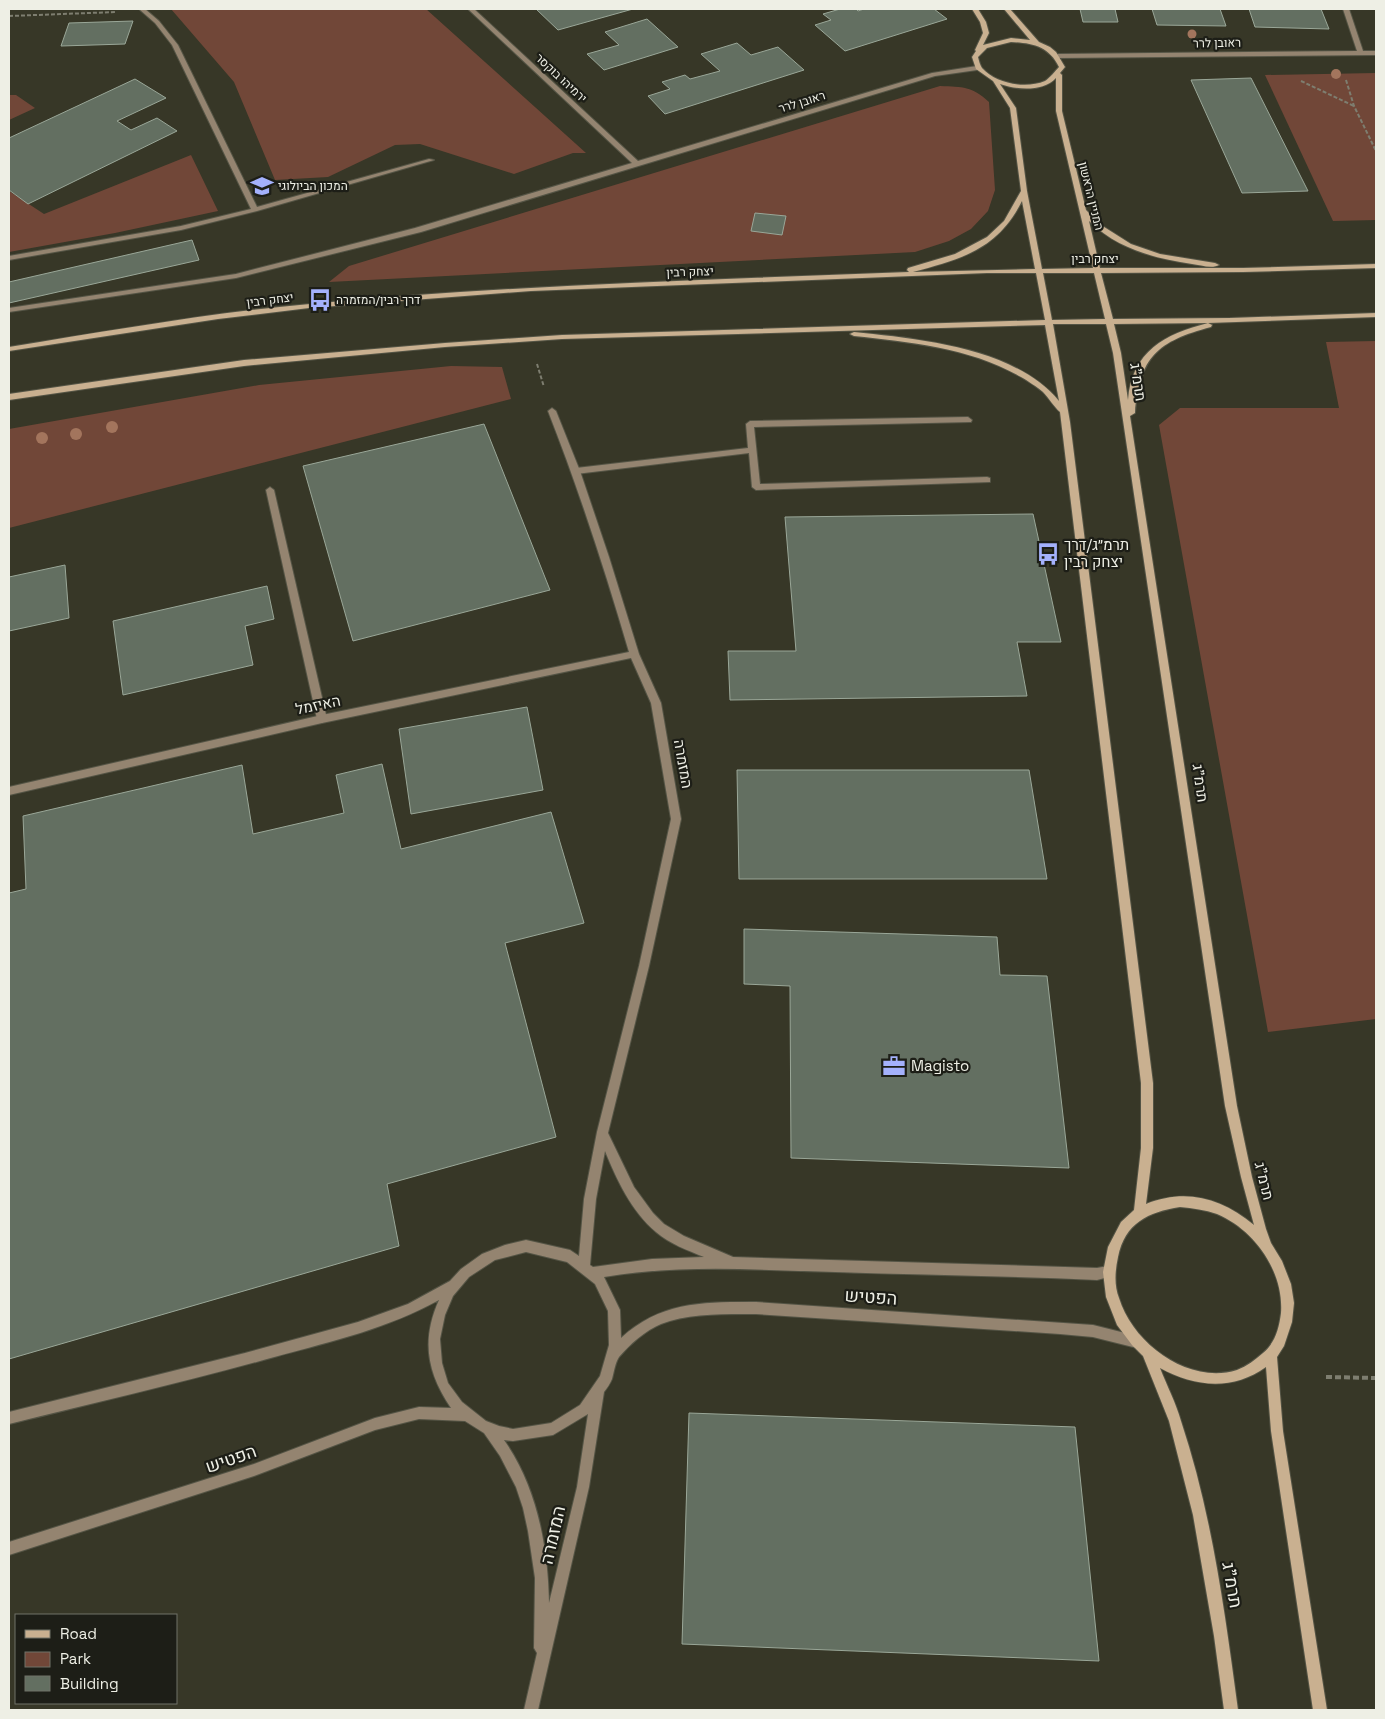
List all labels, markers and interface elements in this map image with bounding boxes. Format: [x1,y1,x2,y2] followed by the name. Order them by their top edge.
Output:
[1193,35,1241,51] street label: ראובן לרר
[532,50,590,106] street label: ירמיהו בוקסר
[777,87,827,117] street label: ראובן לרר
[1075,160,1107,232] street label: המניין הראשון
[249,173,275,199] school or university icon: המכון הביולוגי
[278,178,348,194] place label: המכון הביולוגי
[1071,251,1119,267] street label: יצחק רבין
[666,263,714,281] street label: יצחק רבין
[307,287,333,313] bus stop icon: דרך רבין/המזמרה
[246,289,294,311] street label: יצחק רבין
[336,292,420,308] place label: דרך רבין/המזמרה
[1126,361,1151,402] street label: תרמ"ג
[1064,535,1129,571] place label: תרמ״ג/דרך יצחק רבין
[1035,541,1061,567] bus stop icon: תרמ״ג/דרך יצחק רבין
[294,690,342,719] street label: האיזמל
[670,738,697,790] street label: המזמרה
[1188,763,1213,803] street label: תרמ"ג
[881,1053,907,1079] office icon: Magisto
[911,1056,969,1075] place label: Magisto
[1251,1160,1278,1202] street label: תרמ"ג
[844,1283,898,1310] street label: הפטיש
[202,1439,259,1478] street label: הפטיש
[535,1503,570,1566] street label: המזמרה
[1217,1560,1248,1610] street label: תרמ"ג
[15,1614,178,1704] legend
[60,1624,97,1643] text: Road
[60,1649,91,1668] text: Park
[60,1674,119,1693] text: Building

